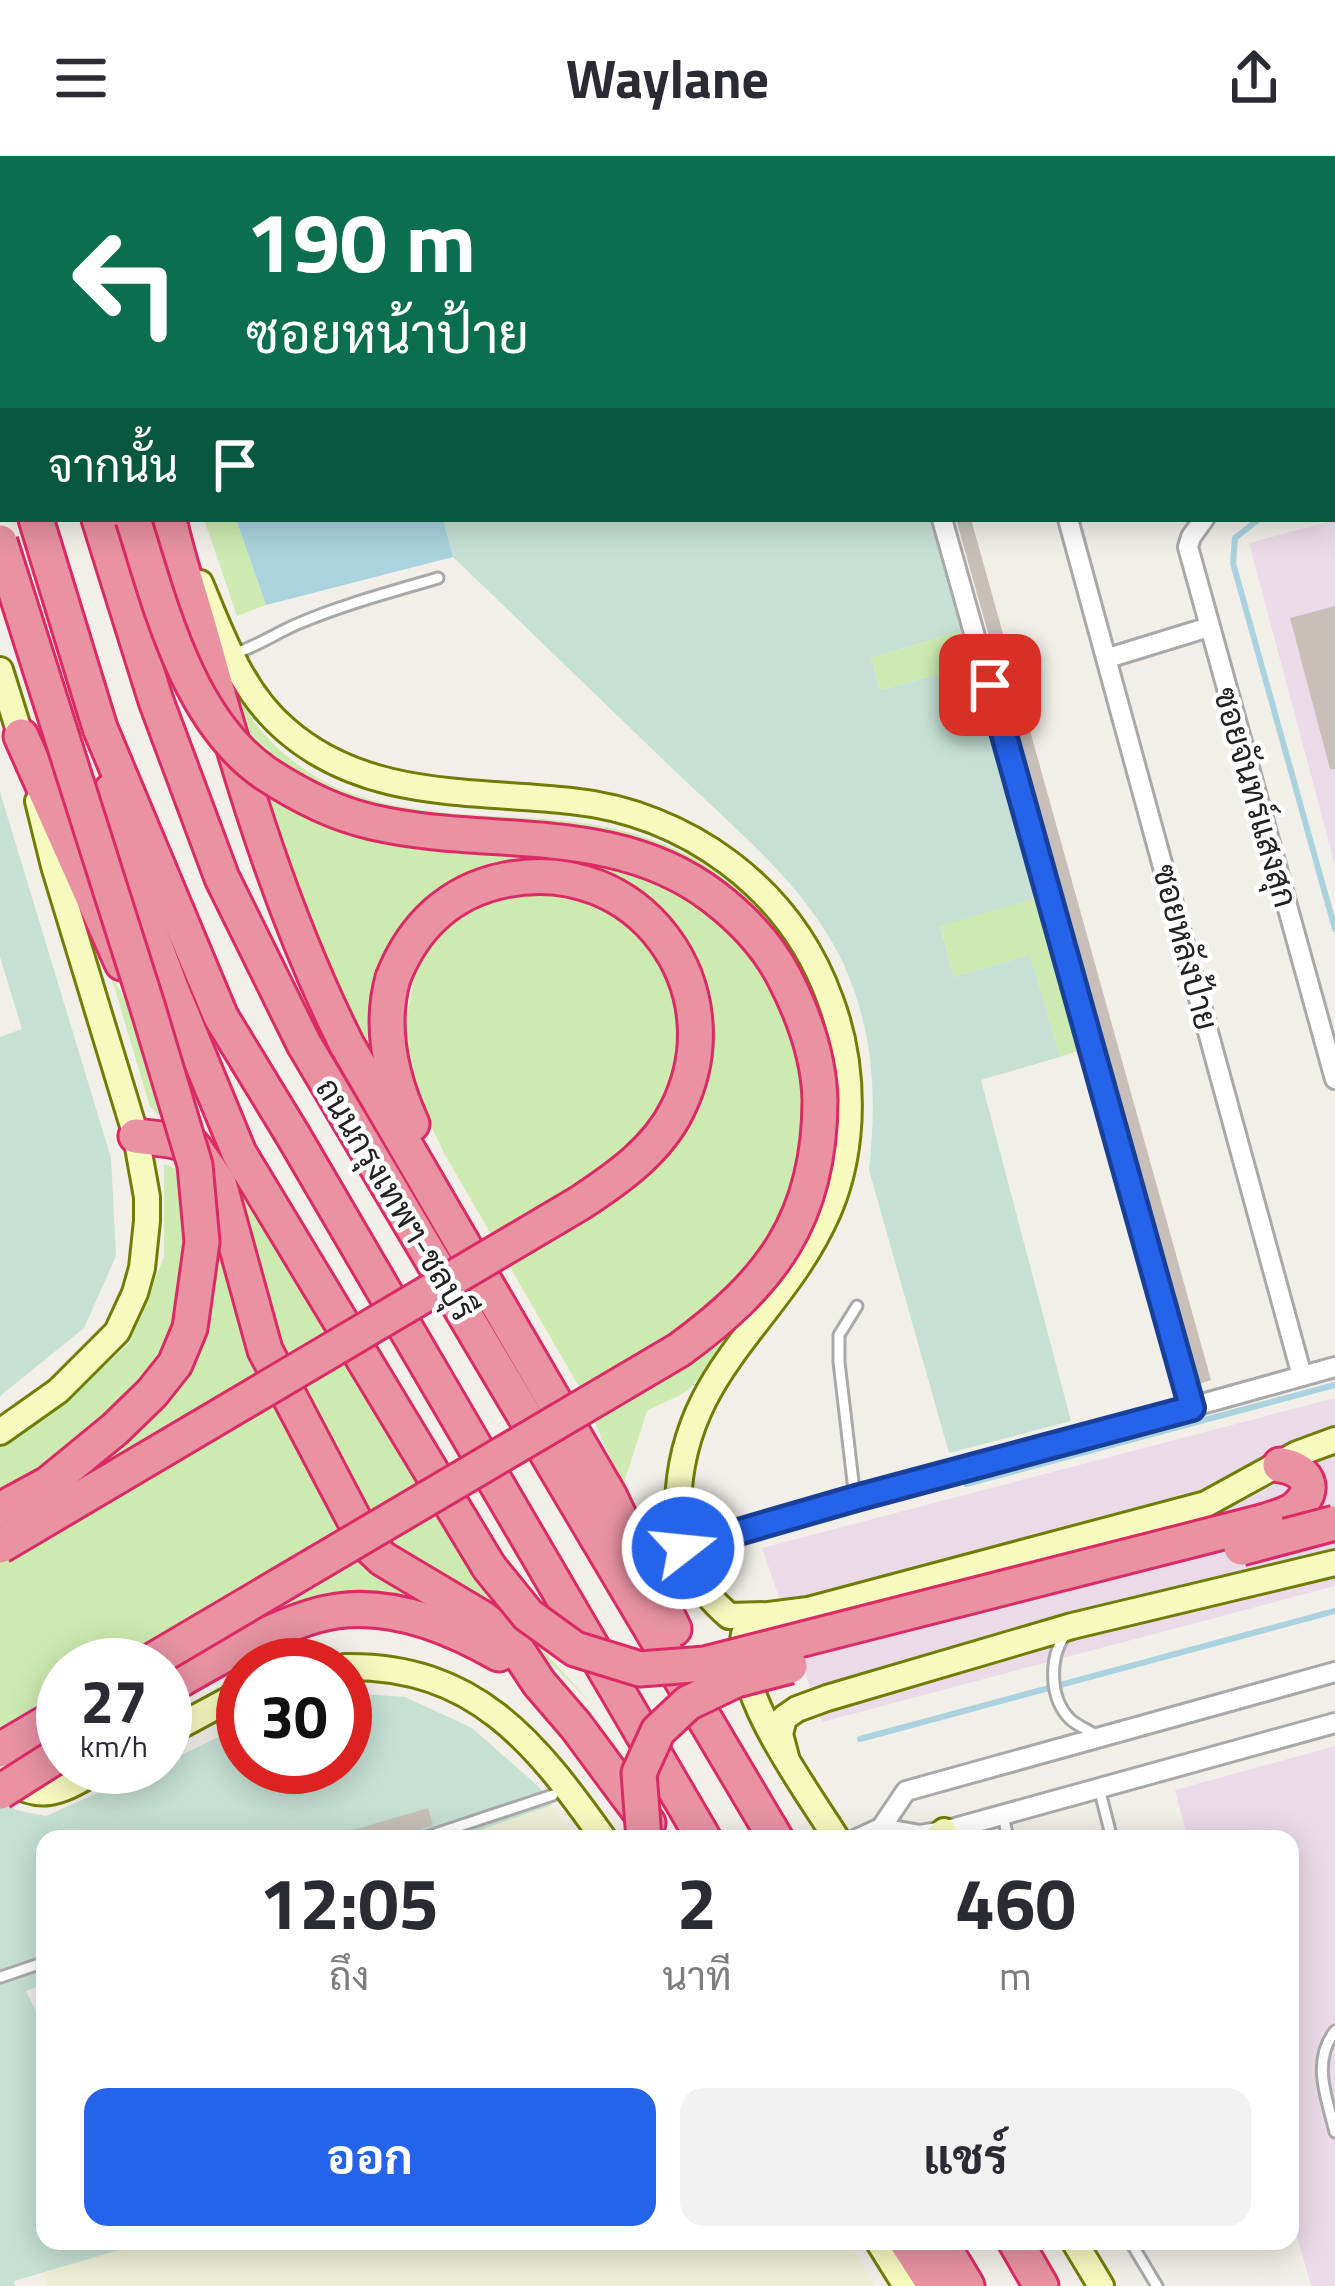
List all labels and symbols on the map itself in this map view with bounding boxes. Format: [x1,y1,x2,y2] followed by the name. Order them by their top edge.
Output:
[939,634,1041,736] pin
[1201,681,1311,913] street label: ซอยจันทร์แสงสุก
[1140,858,1232,1036] street label: ซอยหลังป้าย
[304,1068,488,1330] street label: ถนนกรุงเทพฯ-ชลบุรี
[620,1485,746,1611] position arrow
[216,1638,372,1794] speed limit sign: 30

